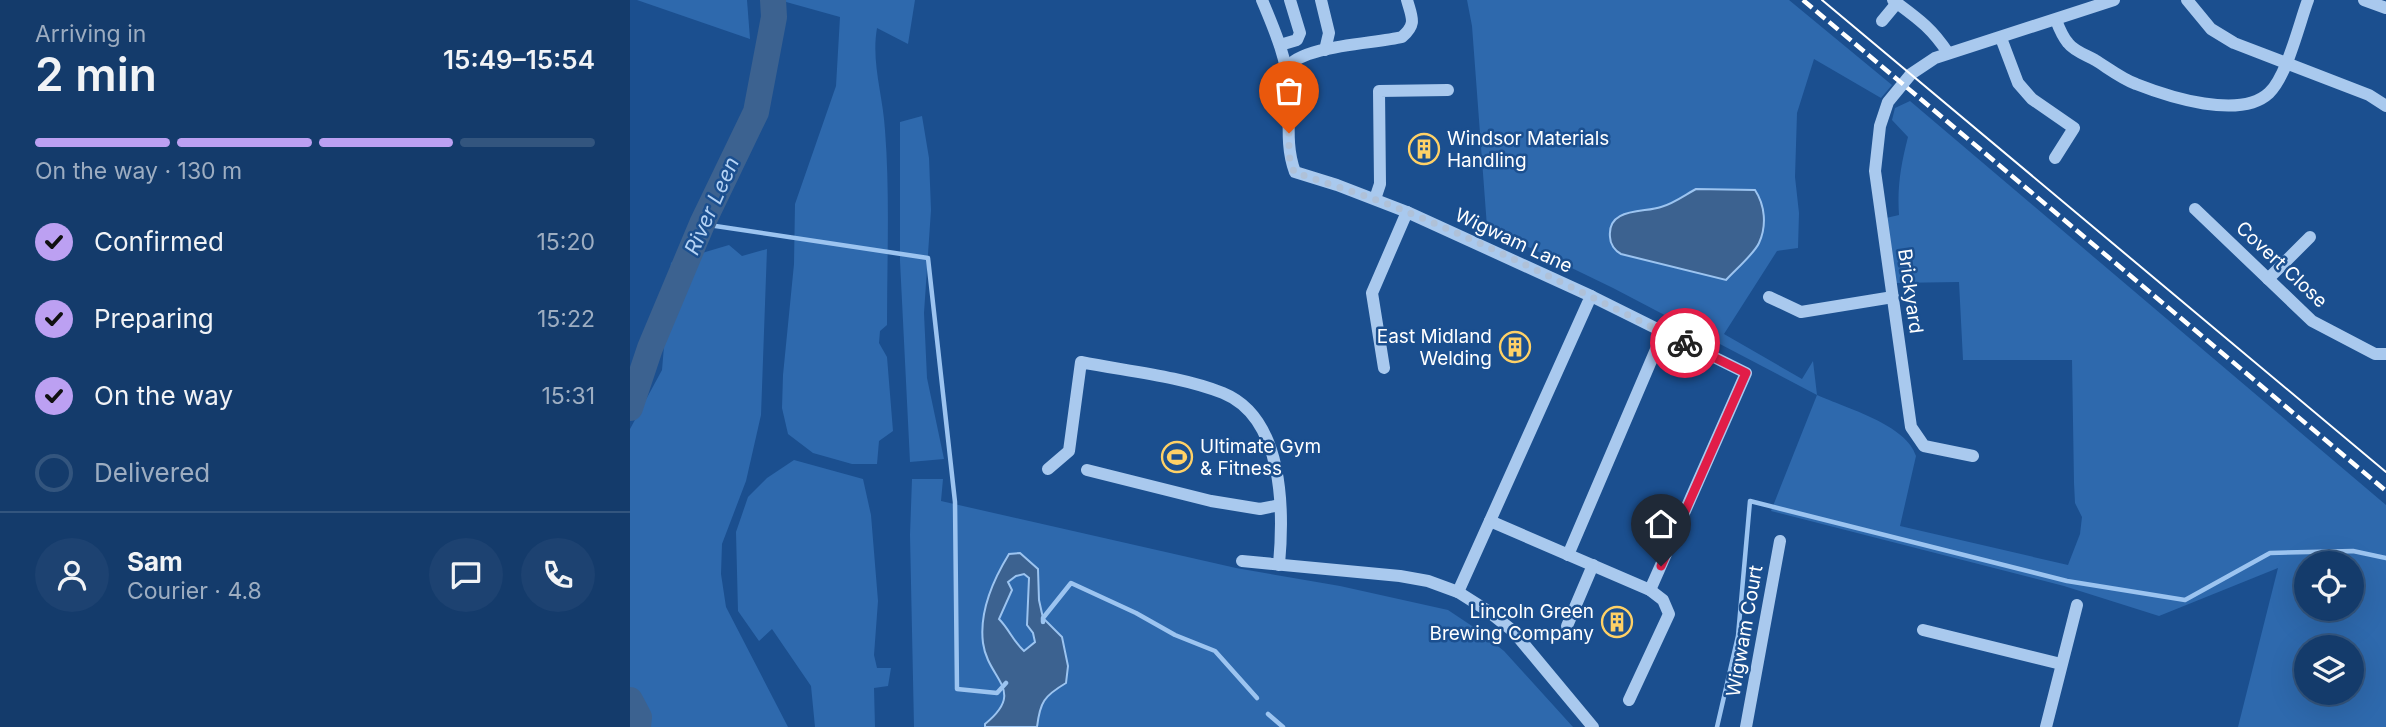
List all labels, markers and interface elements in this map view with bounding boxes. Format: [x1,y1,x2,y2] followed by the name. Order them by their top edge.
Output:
[35,20,146,48] text: Arriving in
[443,44,595,75] text: 15:49–15:54
[35,46,157,102] text: 2 min
[1259,61,1319,133] pin
[1270,72,1308,110] icon: bag
[1447,127,1609,172] place label: Windsor Materials Handling
[1407,132,1441,166] building icon: Windsor Materials Handling
[679,153,744,259] water label: River Leen
[35,157,242,185] text: On the way · 130 m
[1451,203,1576,278] street label: Wigwam Lane
[2231,216,2332,312] street label: Covert Close
[35,223,73,261] icon: check
[94,226,224,257] text: Confirmed
[537,228,595,256] text: 15:20
[1893,247,1928,335] street label: Brickyard
[35,300,73,338] icon: check
[94,303,214,334] text: Preparing
[537,305,595,333] text: 15:22
[1650,308,1720,378] courier
[1666,324,1704,362] icon: bike
[1377,325,1492,370] place label: East Midland Welding
[1498,330,1532,364] building icon: East Midland Welding
[35,377,73,415] icon: check
[94,380,233,411] text: On the way
[541,382,595,410] text: 15:31
[1200,435,1321,480] place label: Ultimate Gym & Fitness
[1160,440,1194,474] sports icon: Ultimate Gym & Fitness
[94,457,210,488] text: Delivered
[1631,494,1691,566] pin
[1642,505,1680,543] icon: home
[35,538,109,612] button: person
[429,538,503,612] button: chat
[521,538,595,612] button: phone
[127,546,183,577] text: Sam
[2294,551,2364,705] map controls
[2294,551,2364,621] button: locate
[1722,563,1767,699] street label: Wigwam Court
[127,577,262,605] text: Courier · 4.8
[1430,600,1594,645] place label: Lincoln Green Brewing Company
[1600,605,1634,639] building icon: Lincoln Green Brewing Company
[2294,635,2364,705] button: layers

